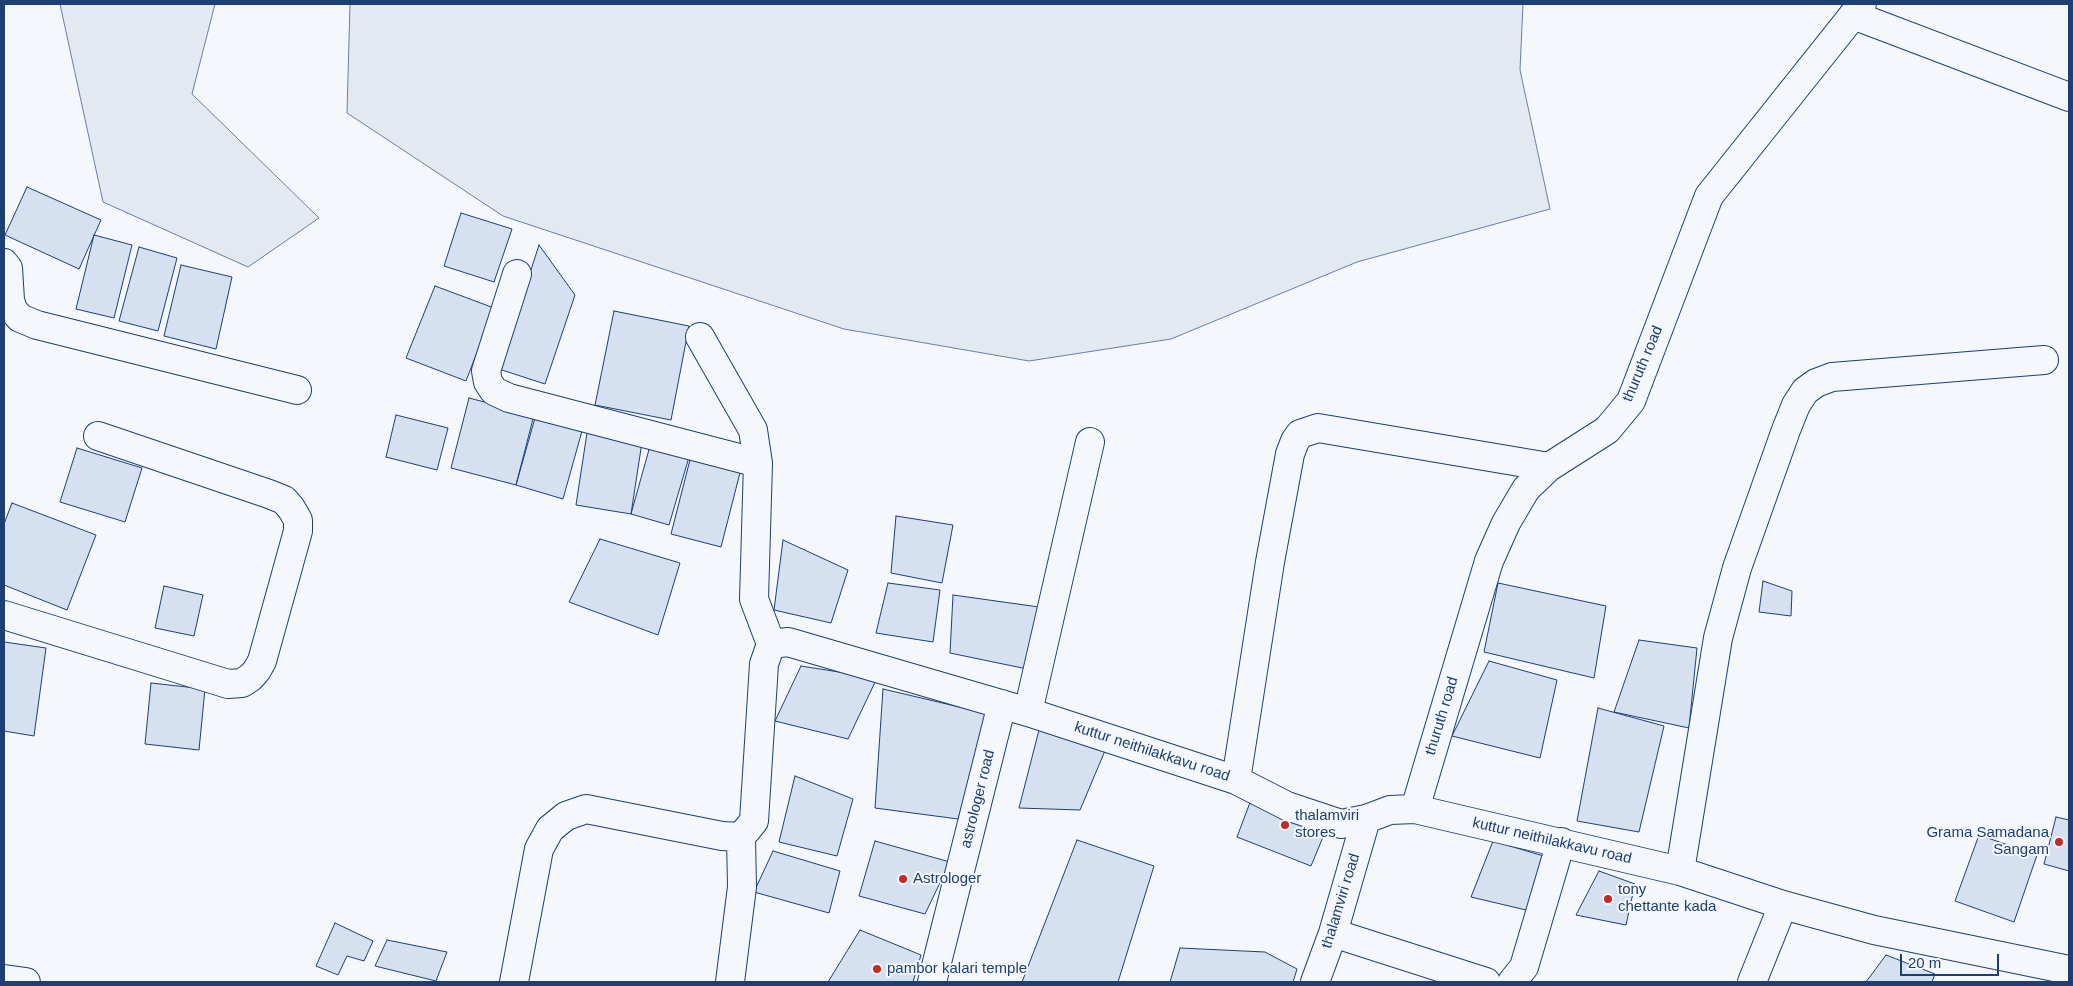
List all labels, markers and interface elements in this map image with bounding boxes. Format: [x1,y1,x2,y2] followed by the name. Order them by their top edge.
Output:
[1619,323,1667,405] street label: thuruth road
[1422,675,1462,757] street label: thuruth road
[1072,718,1232,786] street label: kuttur neithilakkavu road
[957,748,999,850] street label: astrologer road
[1295,807,1359,842] place label: thalamviri stores
[1471,814,1633,868] street label: kuttur neithilakkavu road
[1279,819,1291,831] marker: thalamviri stores
[1926,824,2049,859] place label: Grama Samadana Sangam
[2053,836,2065,848] marker: Grama Samadana Sangam
[1318,851,1364,951] street label: thalamviri road
[913,870,981,888] place label: Astrologer
[897,873,909,885] marker: Astrologer
[1618,881,1716,916] place label: tony chettante kada
[1602,893,1614,905] marker: tony chettante kada
[1903,944,2002,976] scale bar
[1908,954,1941,971] text: 20 m
[887,960,1027,978] place label: pambor kalari temple
[871,963,883,975] marker: pambor kalari temple

